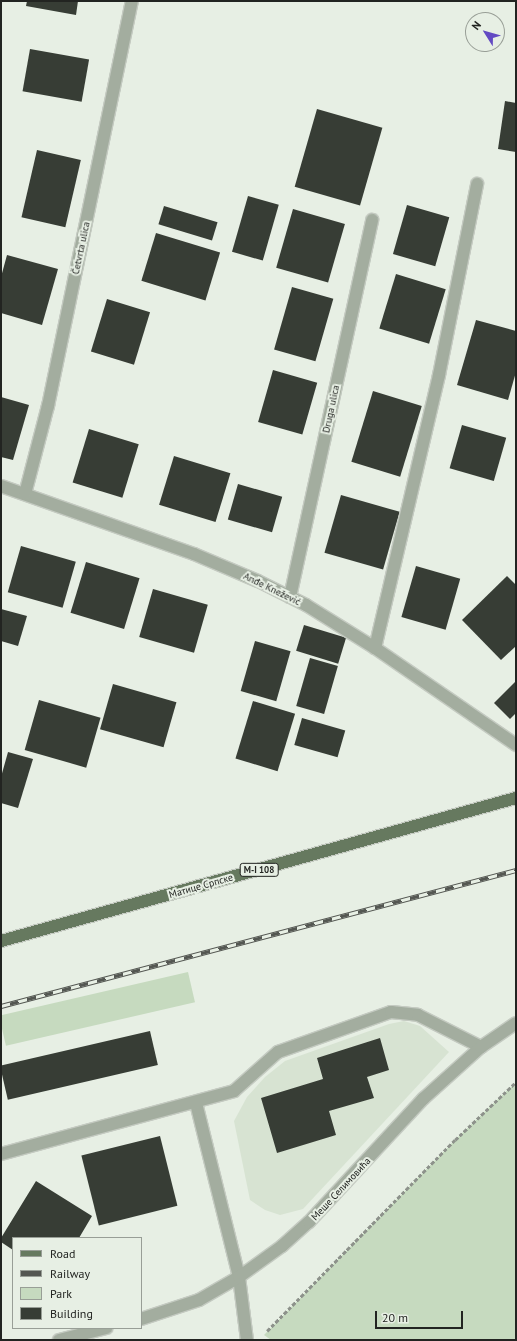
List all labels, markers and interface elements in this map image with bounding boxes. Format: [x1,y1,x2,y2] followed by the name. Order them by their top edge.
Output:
[465,12,505,52] north arrow
[468,18,484,32] text: N
[70,220,92,276] street label: Četvrta ulica
[320,384,342,434] street label: Druga ulica
[242,570,302,608] street label: Anđe Knežević
[239,863,279,877] road number: M-I 108
[167,871,235,901] street label: Матице Српске
[309,1155,373,1223] street label: Меше Селимовића
[12,1237,142,1329] legend
[50,1246,75,1261] text: Road
[50,1266,90,1281] text: Railway
[50,1286,72,1301] text: Park
[377,1303,465,1329] scale bar
[50,1306,93,1321] text: Building
[382,1310,408,1325] text: 20 m

